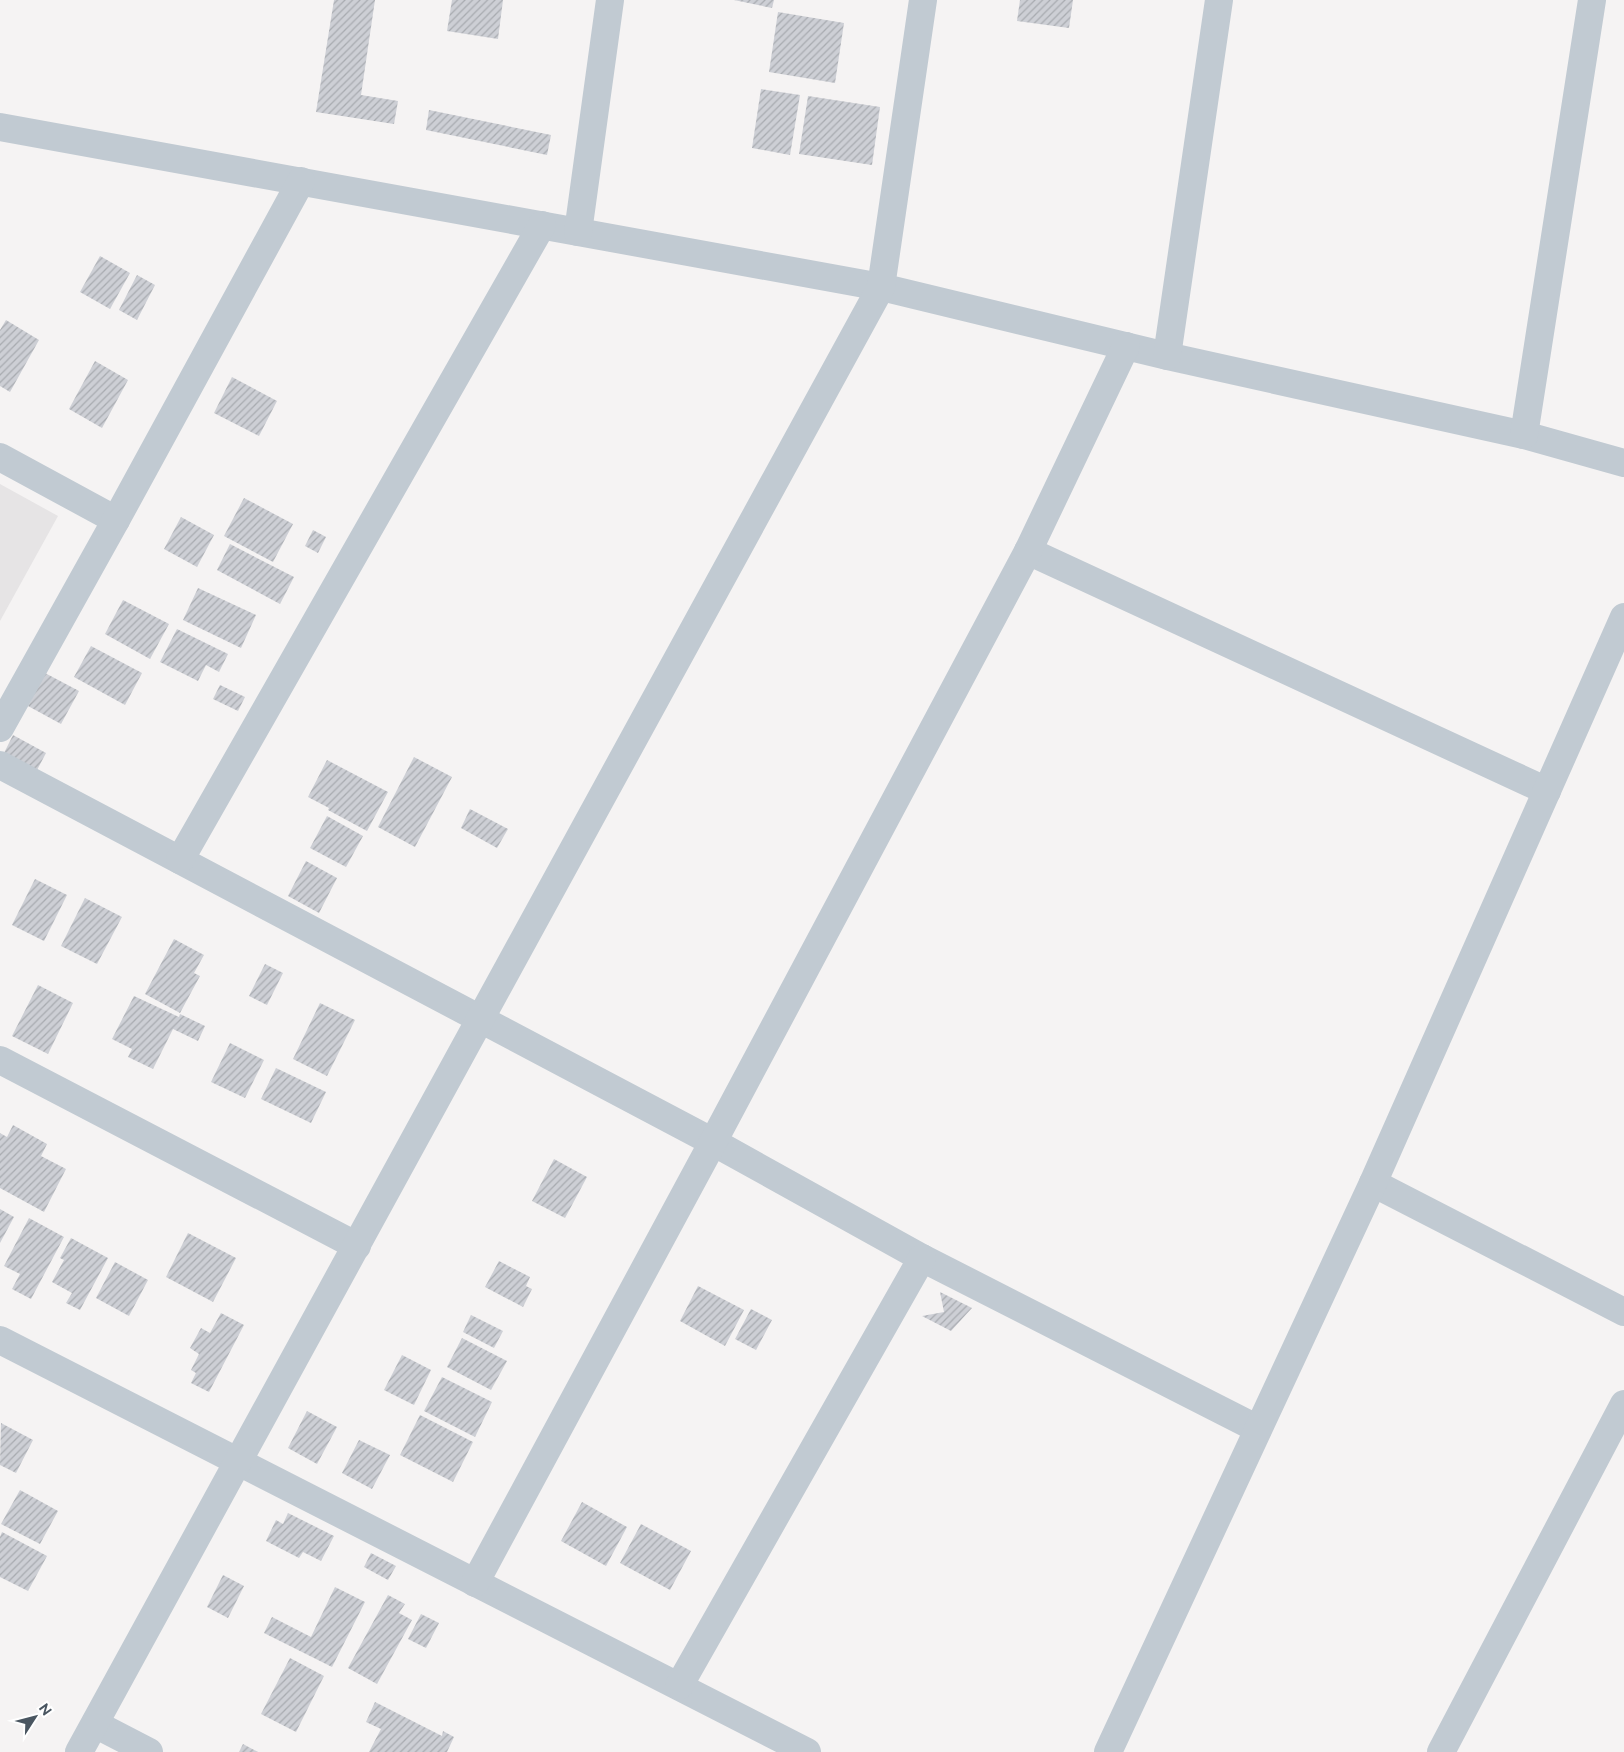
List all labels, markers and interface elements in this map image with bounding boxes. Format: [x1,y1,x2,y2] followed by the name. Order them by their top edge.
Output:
[10,1692,60,1742] north arrow
[36,1700,55,1718] text: N

